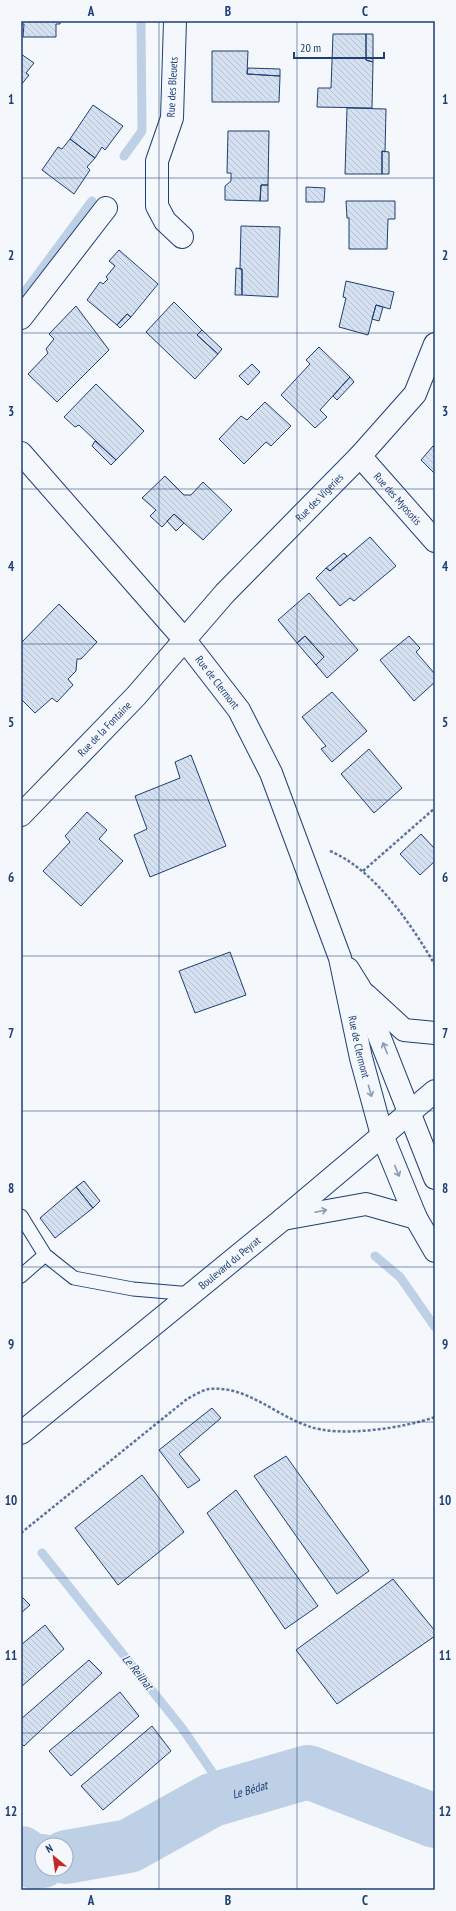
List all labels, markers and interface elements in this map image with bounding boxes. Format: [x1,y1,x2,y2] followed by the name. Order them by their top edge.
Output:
[87,3,95,20] text: A
[225,3,231,20] text: B
[362,3,368,20] text: C
[294,34,384,60] scale bar
[300,40,321,55] text: 20 m
[163,56,181,118] street label: Rue des Bleuets
[8,91,14,108] text: 1
[442,91,448,108] text: 1
[8,247,14,264] text: 2
[442,247,448,264] text: 2
[8,403,14,420] text: 3
[442,403,448,420] text: 3
[371,469,425,528] street label: Rue des Myosotis
[292,470,346,524] street label: Rue des Vigeries
[8,558,15,575] text: 4
[442,558,449,575] text: 4
[192,653,242,712] street label: Rue de Clermont
[75,698,135,759] street label: Rue de la Fontaine
[8,714,14,731] text: 5
[442,714,448,731] text: 5
[8,869,14,886] text: 6
[442,869,448,886] text: 6
[345,1014,373,1080] street label: Rue de Clermont
[8,1025,14,1042] text: 7
[442,1025,448,1042] text: 7
[381,1043,389,1055] one-way arrow
[367,1084,374,1097] one-way arrow
[393,1164,401,1176] one-way arrow
[8,1180,14,1197] text: 8
[442,1180,448,1197] text: 8
[314,1207,327,1215] one-way arrow
[195,1233,263,1292] street label: Boulevard du Peyrat
[8,1336,14,1353] text: 9
[442,1336,448,1353] text: 9
[5,1492,17,1509] text: 10
[439,1492,451,1509] text: 10
[5,1647,17,1664] text: 11
[439,1647,451,1664] text: 11
[119,1651,158,1694] water label: Le Reilhat
[230,1776,271,1801] water label: Le Bédat
[5,1803,17,1820] text: 12
[439,1803,451,1820] text: 12
[34,1837,74,1877] north arrow
[43,1841,55,1856] text: N
[87,1892,95,1909] text: A
[225,1892,231,1909] text: B
[362,1892,368,1909] text: C

